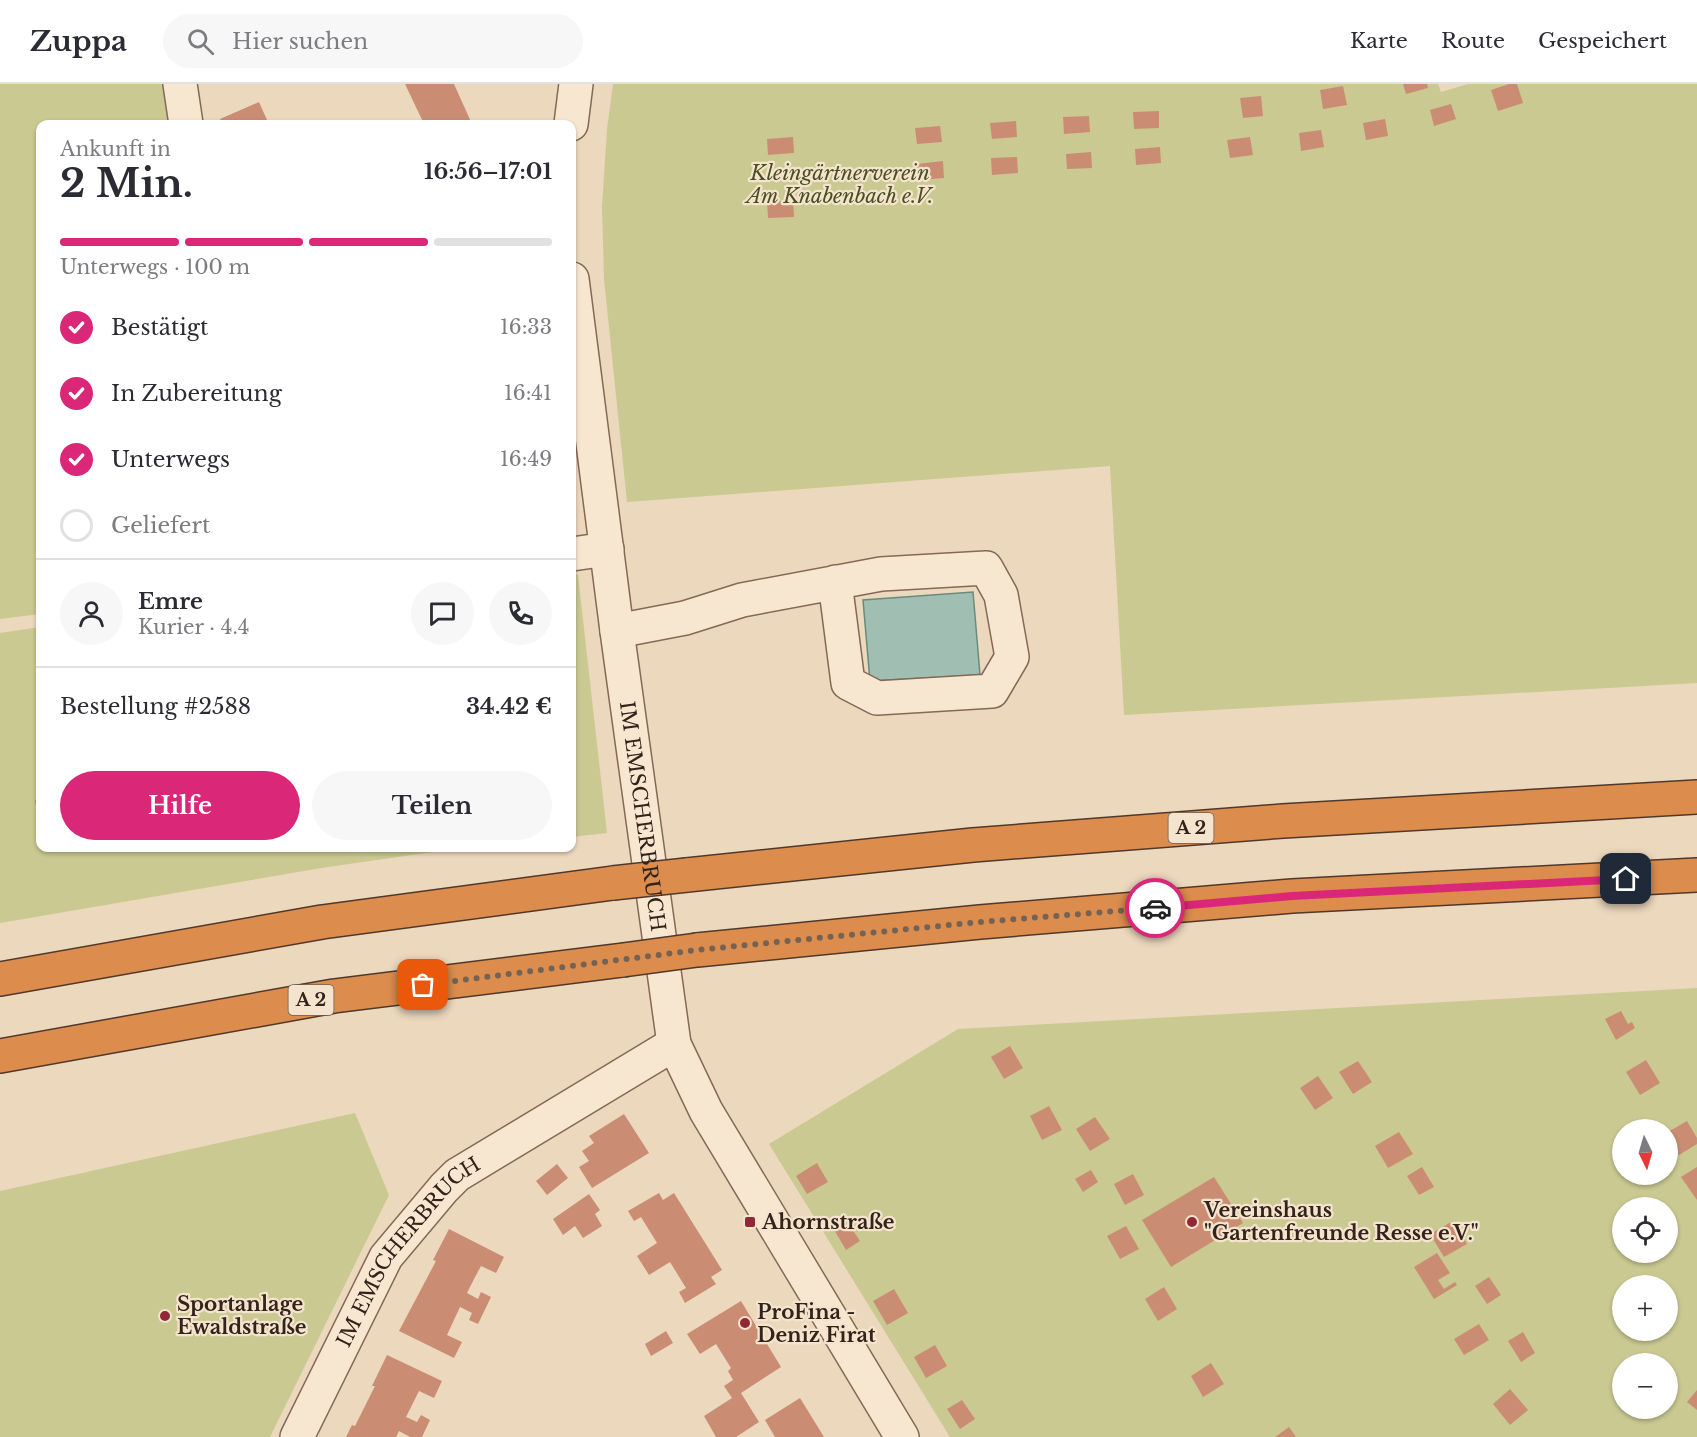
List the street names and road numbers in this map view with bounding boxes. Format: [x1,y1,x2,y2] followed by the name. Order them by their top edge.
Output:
[615,700,670,933] street label: IM EMSCHERBRUCH
[1168,813,1214,843] road number: A 2
[288,985,334,1015] road number: A 2
[331,1152,484,1351] street label: IM EMSCHERBRUCH

